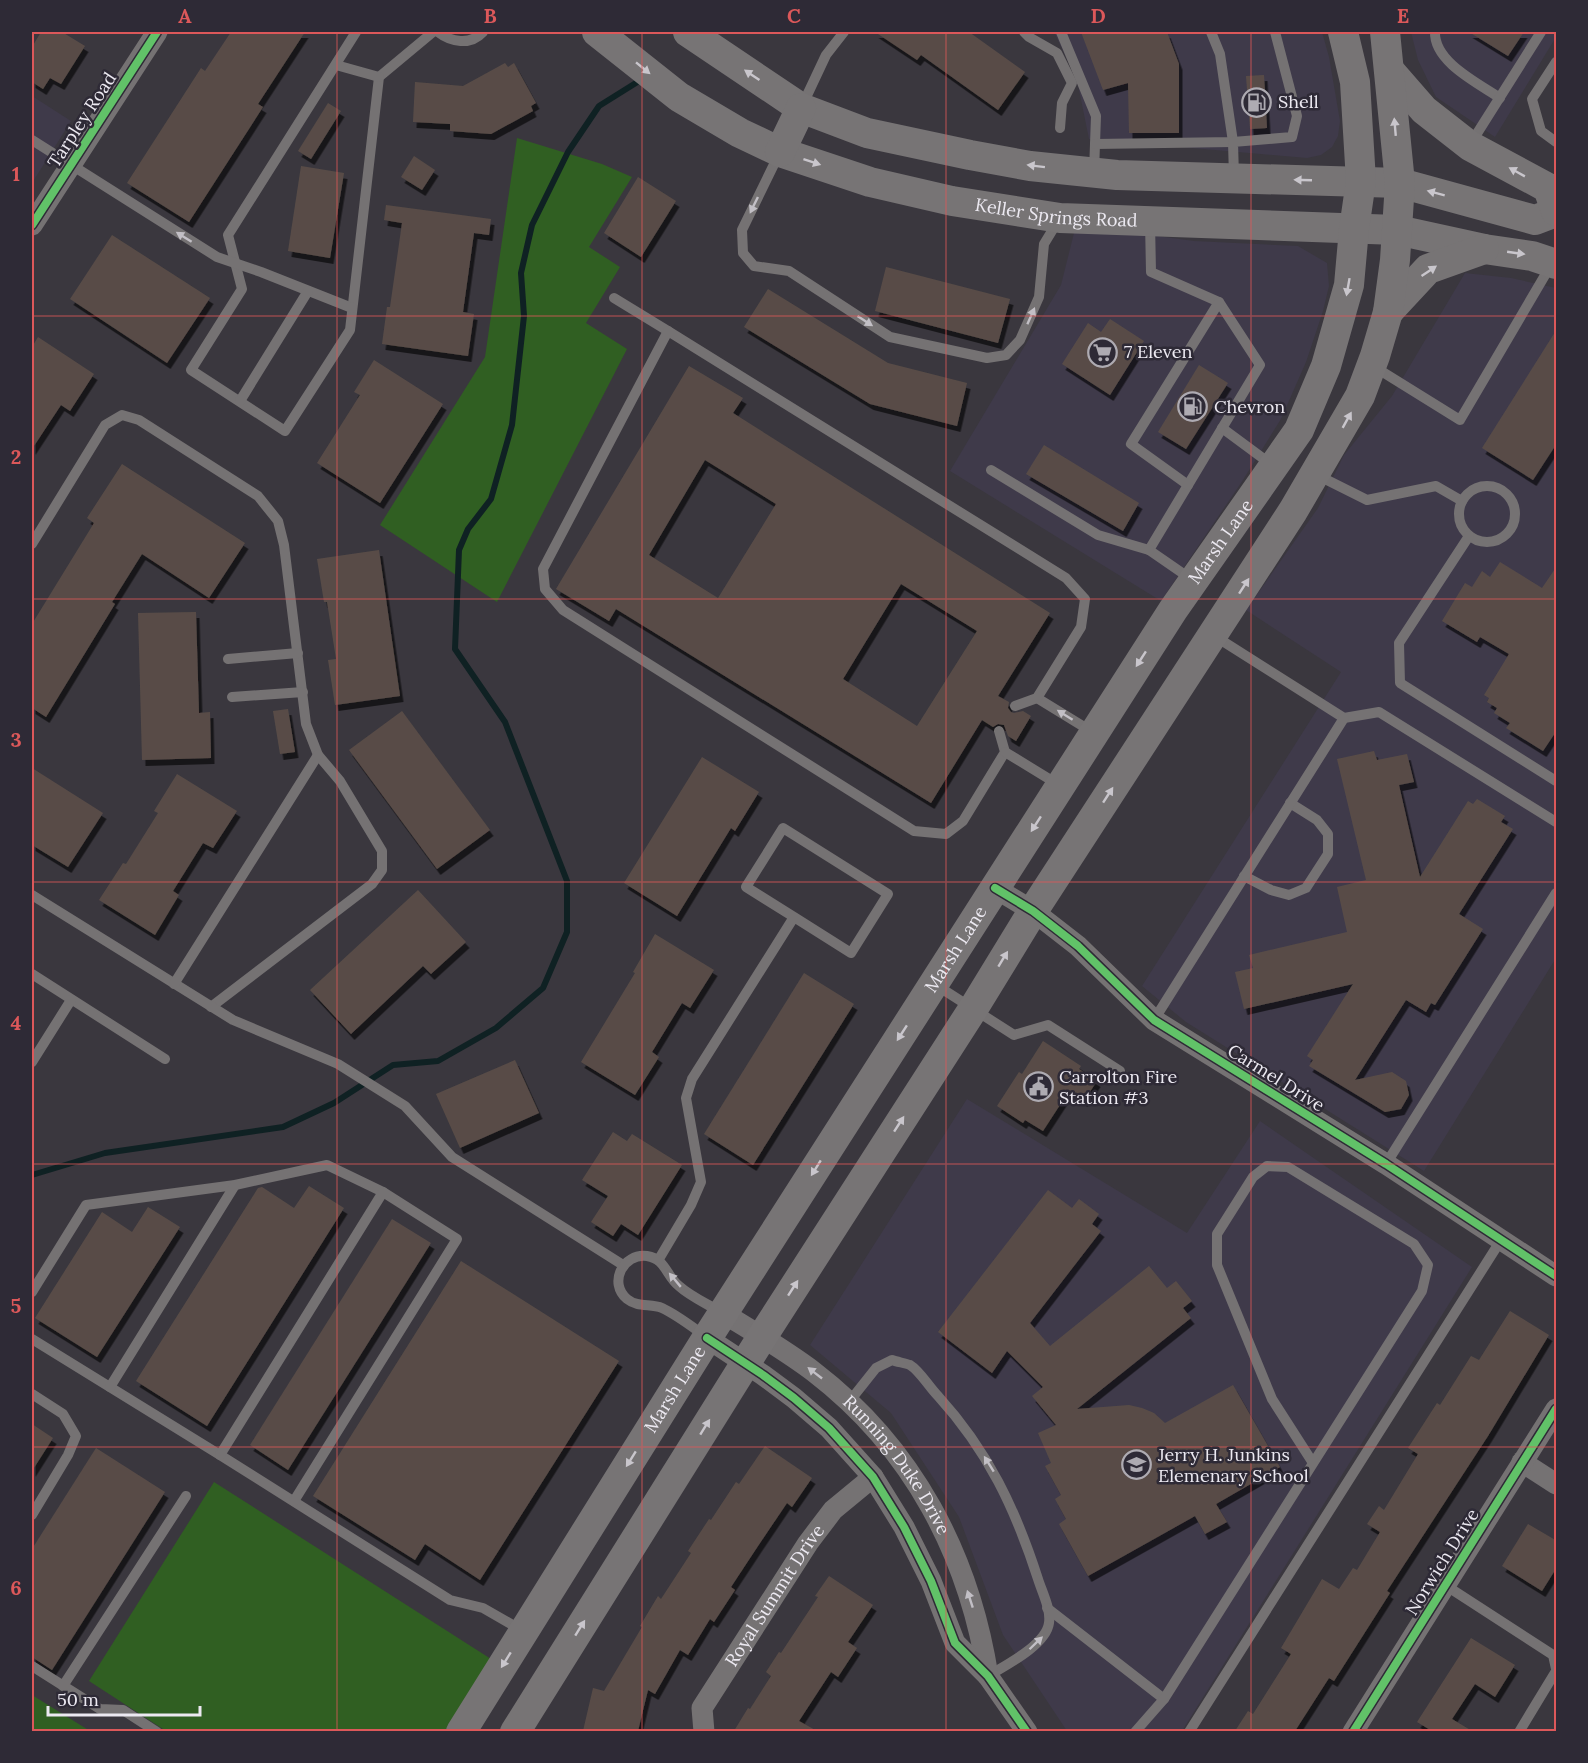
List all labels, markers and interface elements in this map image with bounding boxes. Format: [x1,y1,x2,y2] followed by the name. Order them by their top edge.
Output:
[178,3,192,28] text: A
[483,3,497,28] text: B
[787,3,801,28] text: C
[1090,3,1106,28] text: D
[1397,3,1409,28] text: E
[635,62,651,75] one-way arrow
[42,67,121,172] street label: Tarpley Road
[745,69,761,81] one-way arrow
[1241,86,1273,118] fuel station icon: Shell
[1278,90,1319,113] place label: Shell
[1390,118,1400,137] one-way arrow
[803,158,821,168] one-way arrow
[12,161,20,186] text: 1
[1027,161,1046,171] one-way arrow
[1509,167,1526,177] one-way arrow
[1293,175,1312,184] one-way arrow
[1427,188,1445,197] one-way arrow
[974,193,1138,232] street label: Keller Springs Road
[750,196,759,213] one-way arrow
[176,231,193,242] one-way arrow
[1507,249,1526,258] one-way arrow
[1421,265,1437,277] one-way arrow
[1343,278,1352,297] one-way arrow
[1026,306,1036,324] one-way arrow
[857,316,873,327] one-way arrow
[1087,336,1119,368] supermarket icon: 7 Eleven
[1124,340,1193,363] place label: 7 Eleven
[1177,391,1209,423] fuel station icon: Chevron
[1214,395,1285,418] place label: Chevron
[1341,412,1352,428] one-way arrow
[11,444,21,469] text: 2
[1183,495,1258,588] street label: Marsh Lane
[1239,578,1250,594] one-way arrow
[1135,651,1147,667] one-way arrow
[1057,710,1073,721] one-way arrow
[10,727,22,752] text: 3
[1103,787,1114,803] one-way arrow
[1030,815,1042,831] one-way arrow
[919,901,992,997] street label: Marsh Lane
[998,951,1009,967] one-way arrow
[11,1010,22,1035] text: 4
[897,1025,908,1041] one-way arrow
[1223,1039,1329,1117] street label: Carmel Drive
[1059,1065,1177,1109] place label: Carrolton Fire Station #3
[1022,1071,1054,1103] public building icon: Carrolton Fire Station #3
[893,1116,904,1132] one-way arrow
[810,1160,821,1176] one-way arrow
[668,1273,682,1288] one-way arrow
[788,1280,799,1296] one-way arrow
[11,1293,22,1318] text: 5
[639,1341,710,1437] street label: Marsh Lane
[807,1368,822,1380] one-way arrow
[838,1390,955,1538] street label: Running Duke Drive
[699,1419,710,1435] one-way arrow
[1157,1443,1309,1487] place label: Jerry H. Junkins Elemenary School
[1121,1449,1153,1481] school or university icon: Jerry H. Junkins Elemenary School
[626,1450,637,1467] one-way arrow
[983,1456,994,1472] one-way arrow
[1400,1504,1484,1619] street label: Norwich Drive
[720,1519,829,1671] street label: Royal Summit Drive
[10,1575,22,1600] text: 6
[965,1590,975,1608] one-way arrow
[574,1620,585,1636] one-way arrow
[1029,1636,1044,1650] one-way arrow
[500,1652,511,1668] one-way arrow
[48,1679,200,1717] scale bar
[57,1688,99,1711] text: 50 m

